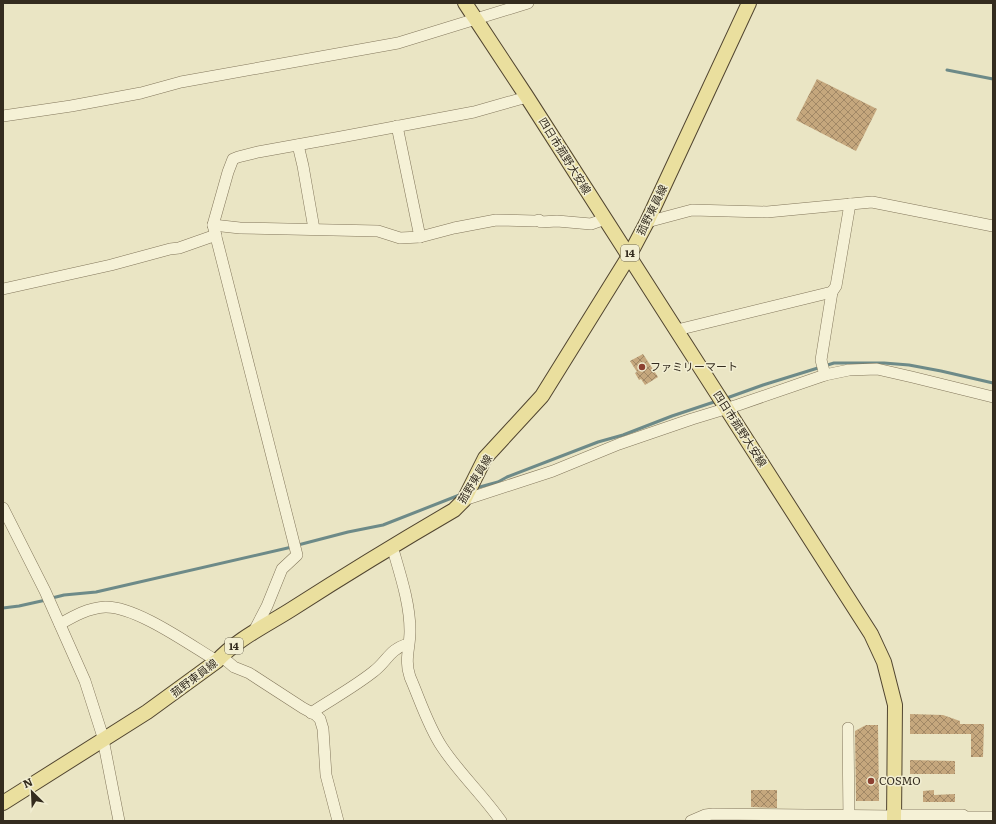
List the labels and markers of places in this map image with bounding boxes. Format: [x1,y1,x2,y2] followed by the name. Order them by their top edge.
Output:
[650,358,738,374] place label: ファミリーマート
[637,362,647,372] marker: ファミリーマート
[879,772,921,788] place label: COSMO
[866,776,876,786] marker: COSMO

